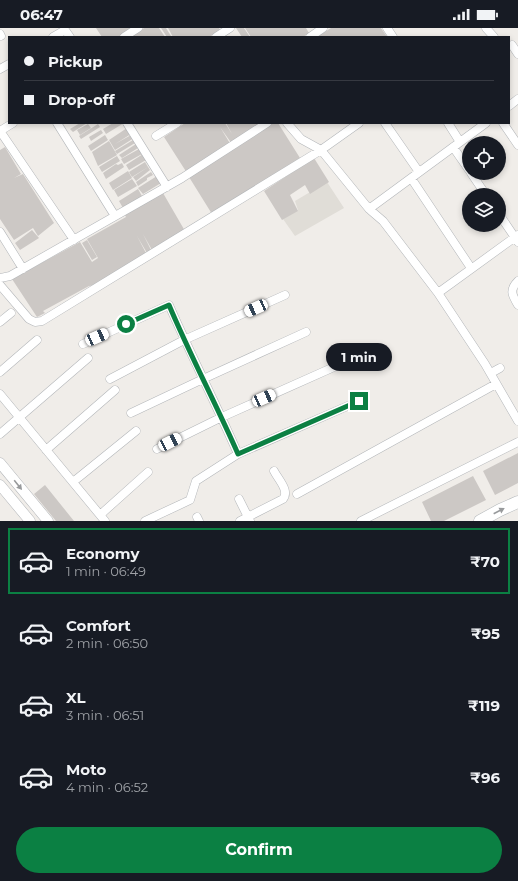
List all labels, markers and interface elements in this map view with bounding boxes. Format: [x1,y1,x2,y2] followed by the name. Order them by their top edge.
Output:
[20,5,63,24] text: 06:47
[48,52,103,71] text: Pickup
[48,90,115,109] text: Drop-off
[462,136,506,232] map controls
[462,136,506,180] button: locate
[462,188,506,232] button: layers
[243,298,269,318] car
[117,315,135,333] route start
[84,327,110,347] car
[326,343,392,371] callout: 1 min
[341,349,377,365] text: 1 min
[251,388,277,408] car
[350,392,368,410] route end
[157,431,183,453] car
[14,480,23,491] one-way arrow
[493,508,505,514] one-way arrow
[18,543,54,579] icon: car
[66,544,139,563] text: Economy
[470,552,500,571] text: ₹70
[66,563,146,579] text: 1 min · 06:49
[18,615,54,651] icon: car
[66,616,131,635] text: Comfort
[471,624,500,643] text: ₹95
[66,635,148,651] text: 2 min · 06:50
[18,687,54,723] icon: car
[66,688,85,707] text: XL
[468,696,500,715] text: ₹119
[66,707,144,723] text: 3 min · 06:51
[18,759,54,795] icon: car
[66,760,106,779] text: Moto
[470,768,500,787] text: ₹96
[66,779,148,795] text: 4 min · 06:52
[16,827,502,873] button: Confirm

